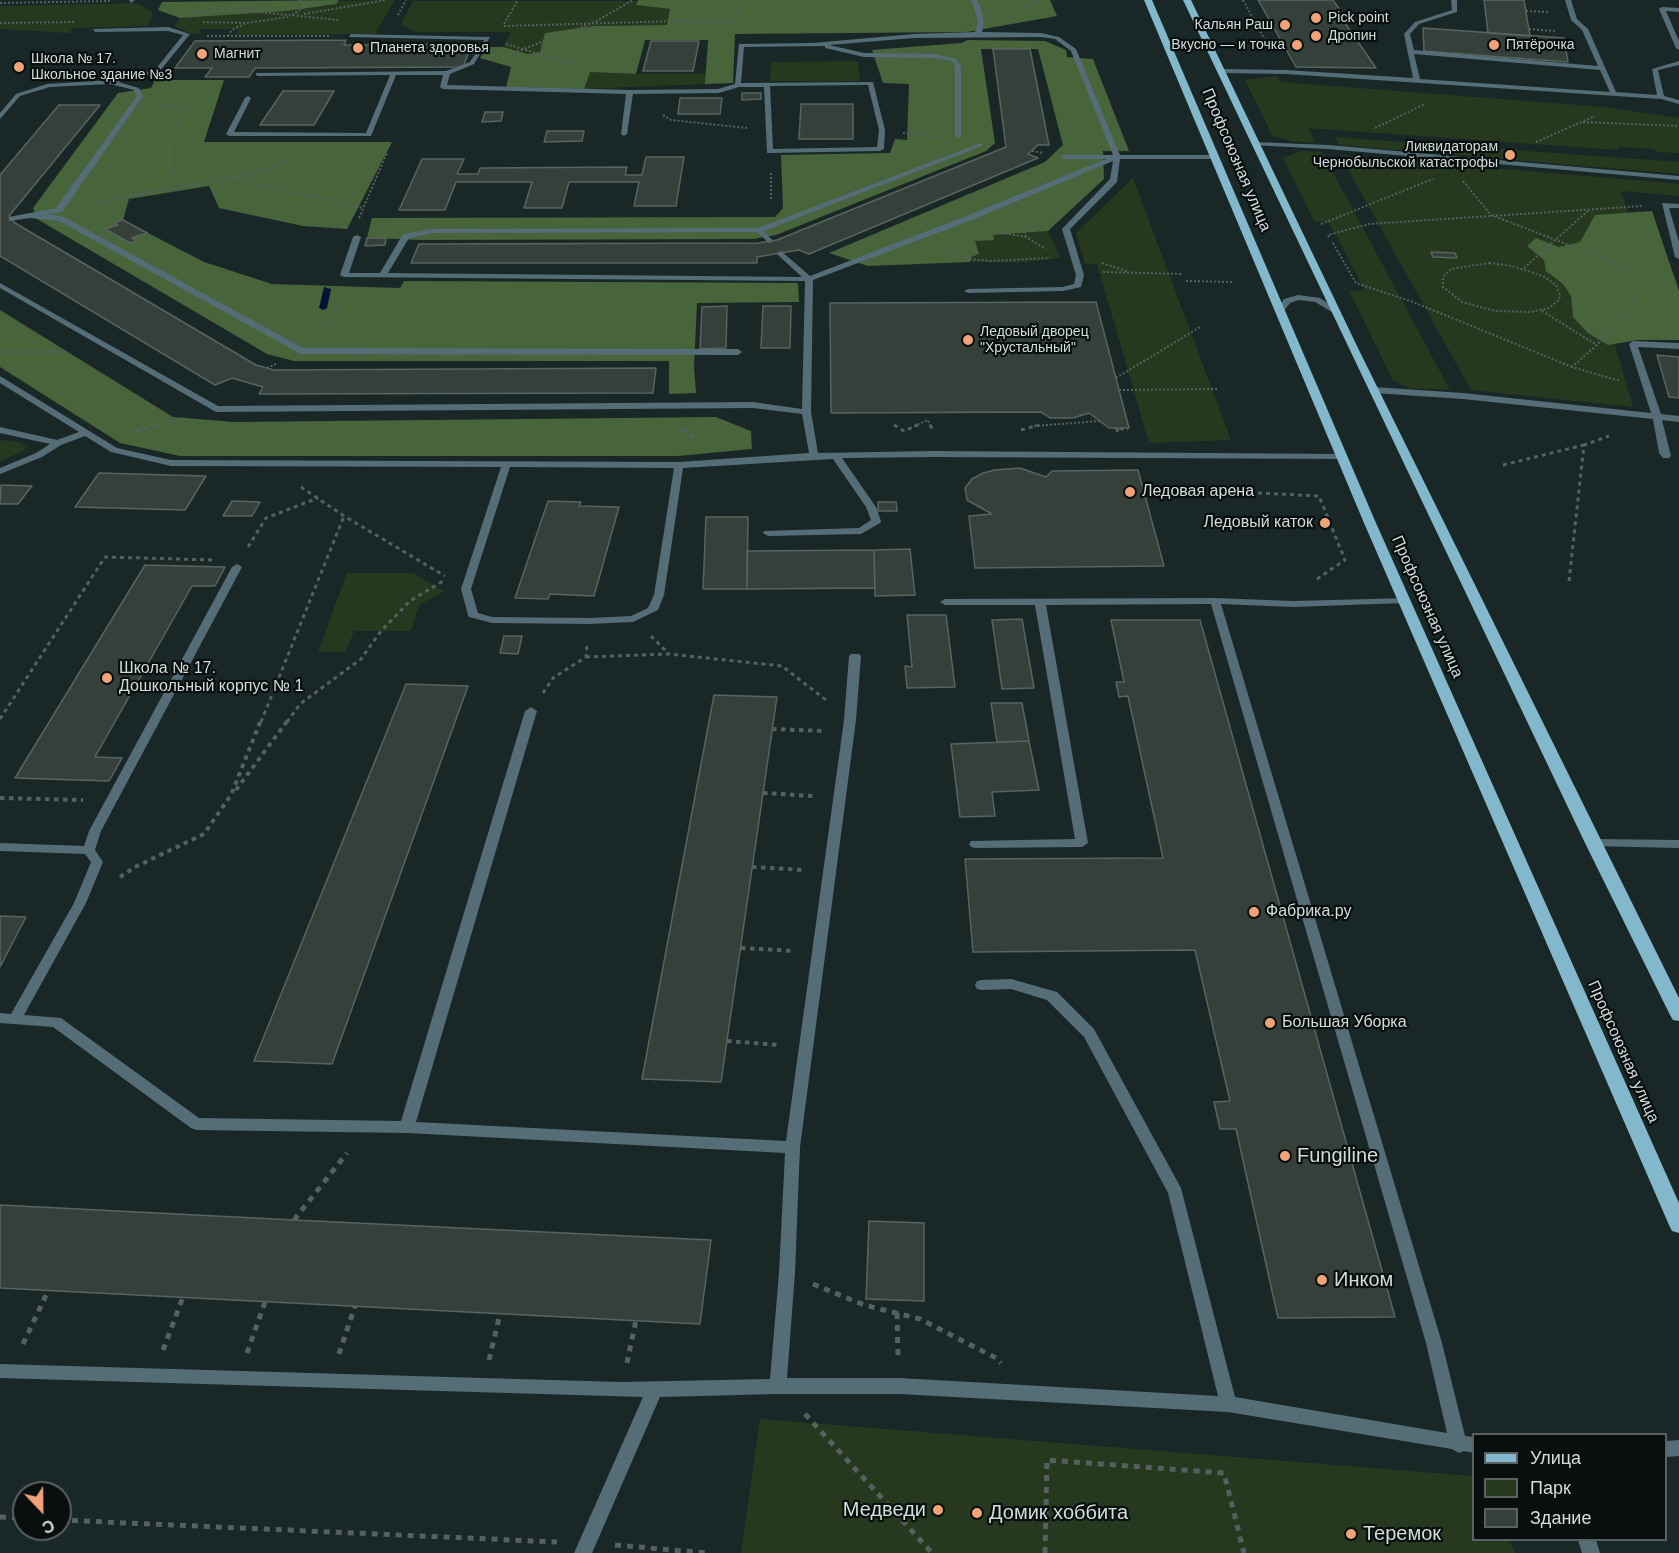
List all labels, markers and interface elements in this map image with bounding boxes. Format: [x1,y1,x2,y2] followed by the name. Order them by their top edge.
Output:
[1328,10,1389,26] place label: Pick point
[1309,11,1323,25] marker: Pick point
[1195,17,1273,33] place label: Кальян Раш
[1278,18,1292,32] marker: Кальян Раш
[1328,28,1376,44] place label: Дропин
[1309,29,1323,43] marker: Дропин
[1171,37,1285,53] place label: Вкусно — и точка
[1506,37,1575,53] place label: Пятёрочка
[1290,38,1304,52] marker: Вкусно — и точка
[1487,38,1501,52] marker: Пятёрочка
[370,40,489,56] place label: Планета здоровья
[351,41,365,55] marker: Планета здоровья
[214,46,261,62] place label: Магнит
[195,47,209,61] marker: Магнит
[31,51,172,84] place label: Школа № 17. Школьное здание №3
[12,60,26,74] marker: Школа № 17. Школьное здание №3
[1197,86,1275,234] street label: Профсоюзная улица
[1313,139,1498,172] place label: Ликвидаторам Чернобыльской катастрофы
[1503,148,1517,162] marker: Ликвидаторам Чернобыльской катастрофы
[980,324,1089,356] place label: Ледовый дворец "Хрустальный"
[961,333,975,347] marker: Ледовый дворец "Хрустальный"
[1142,482,1254,502] place label: Ледовая арена
[1123,485,1137,499] marker: Ледовая арена
[1203,513,1313,533] place label: Ледовый каток
[1318,516,1332,530] marker: Ледовый каток
[1387,533,1467,681] street label: Профсоюзная улица
[119,659,303,697] place label: Школа № 17. Дошкольный корпус № 1
[100,671,114,685] marker: Школа № 17. Дошкольный корпус № 1
[1266,902,1351,922] place label: Фабрика.ру
[1247,905,1261,919] marker: Фабрика.ру
[1583,978,1663,1126] street label: Профсоюзная улица
[1282,1013,1407,1033] place label: Большая Уборка
[1263,1016,1277,1030] marker: Большая Уборка
[1297,1144,1378,1168] place label: Fungiline
[1278,1149,1292,1163] marker: Fungiline
[1334,1268,1393,1292] place label: Инком
[1315,1273,1329,1287] marker: Инком
[1472,1433,1667,1541] legend
[1530,1448,1581,1468] text: Улица
[1530,1478,1571,1498] text: Парк
[12,1481,72,1541] north arrow
[843,1498,926,1522] place label: Медведи
[989,1501,1128,1525] place label: Домик хоббита
[931,1503,945,1517] marker: Медведи
[970,1506,984,1520] marker: Домик хоббита
[1530,1508,1591,1528] text: Здание
[40,1516,57,1536] text: С
[1363,1522,1441,1546] place label: Теремок
[1344,1527,1358,1541] marker: Теремок

